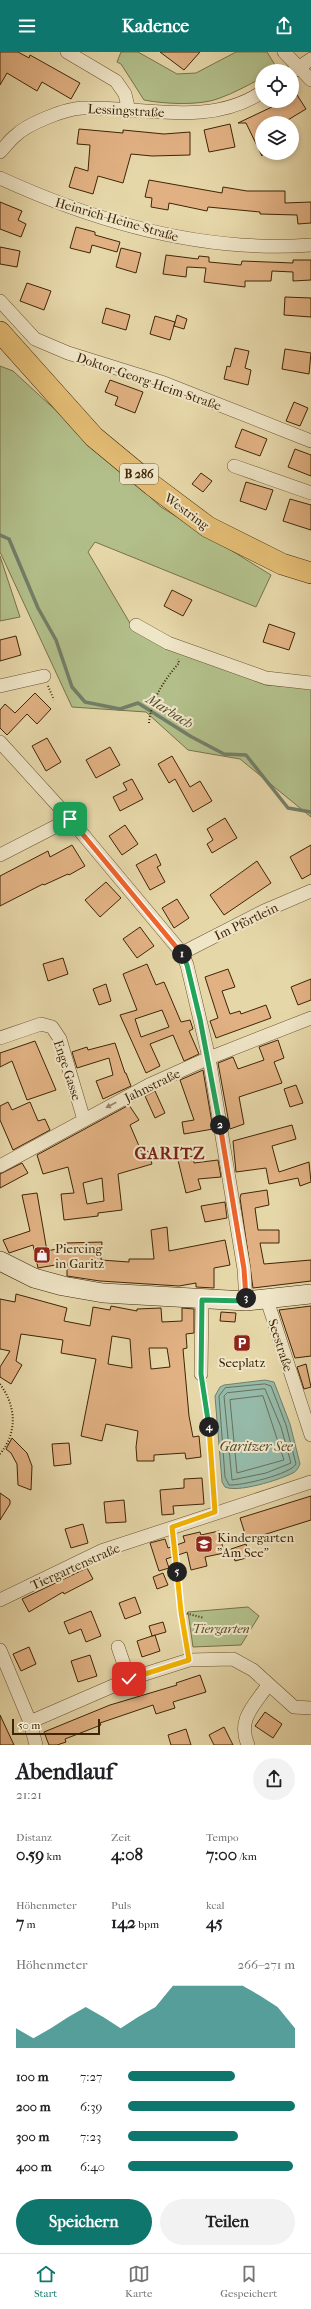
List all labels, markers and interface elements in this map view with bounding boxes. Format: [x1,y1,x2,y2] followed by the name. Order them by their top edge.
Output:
[16,15,38,37] icon: menu
[273,15,295,37] icon: share
[122,16,189,37] text: Kadence
[255,64,299,160] map controls
[255,64,299,108] button: locate
[87,101,165,120] street label: Lessingstraße
[255,116,299,160] button: layers
[53,195,181,244] street label: Heinrich-Heine-Straße
[74,350,224,414] street label: Doktor-Georg-Heim-Straße
[120,464,158,484] road number: B 286
[161,490,213,533] street label: Westring
[142,690,196,732] water label: Marbach
[53,802,87,836] pin
[59,808,81,830] icon: arrive
[212,899,281,943] street label: Im Pförtlein
[172,944,192,964] pin: 1
[180,947,184,960] text: 1
[51,1038,85,1103] street label: Enge Gasse
[121,1065,183,1106] street label: Jahnstraße
[105,1102,117,1109] one-way arrow
[210,1115,230,1135] pin: 2
[217,1118,223,1131] text: 2
[134,1143,206,1163] district label: GARITZ
[55,1241,104,1271] place label: Piercing in Garitz
[32,1245,52,1265] shop icon: Piercing in Garitz
[236,1288,256,1308] pin: 3
[244,1291,248,1304] text: 3
[265,1317,296,1374] street label: Seestraße
[232,1333,252,1353] parking icon: Seeplatz
[219,1355,265,1370] place label: Seeplatz
[199,1417,219,1437] pin: 4
[206,1420,212,1433] text: 4
[219,1438,293,1455] water label: Garitzer See
[217,1530,294,1560] place label: Kindergarten "Am See"
[194,1534,214,1554] school or university icon: Kindergarten "Am See"
[28,1540,123,1593] street label: Tiergartenstraße
[167,1562,187,1582] pin: 5
[175,1565,179,1578] text: 5
[192,1621,250,1636] park label: Tiergarten
[112,1662,146,1696] pin
[118,1668,140,1690] icon: check
[12,1717,100,1736] scale bar
[18,1719,40,1732] text: 50 m
[253,1758,295,1800] button: share
[16,1759,113,1785] text: Abendlauf
[16,1787,42,1802] text: 21:21
[16,1831,52,1844] text: Distanz
[111,1831,131,1844] text: Zeit
[206,1831,239,1844] text: Tempo
[16,1844,44,1864] text: 0.59
[111,1844,143,1864] text: 4:08
[206,1844,237,1864] text: 7:00
[44,1850,61,1863] text: km
[237,1850,257,1863] text: /km
[16,1899,77,1912] text: Höhenmeter
[111,1899,131,1912] text: Puls
[206,1899,225,1912] text: kcal
[16,1912,24,1932] text: 7
[111,1912,136,1932] text: 142
[206,1912,223,1932] text: 45
[24,1918,36,1931] text: m
[136,1918,159,1931] text: bpm
[16,1957,88,1972] text: Höhenmeter
[237,1957,295,1972] text: 266–271 m
[16,2069,49,2084] text: 100 m
[80,2069,102,2084] text: 7:27
[16,2099,51,2114] text: 200 m
[80,2099,102,2114] text: 6:39
[16,2129,49,2144] text: 300 m
[80,2129,101,2144] text: 7:23
[16,2159,52,2174] text: 400 m
[80,2159,105,2174] text: 6:40
[16,2199,152,2245] button: Speichern
[160,2199,295,2245] button: Teilen
[34,2263,57,2300] tab: Start
[125,2263,152,2300] tab: Karte
[220,2263,277,2300] tab: Gespeichert

